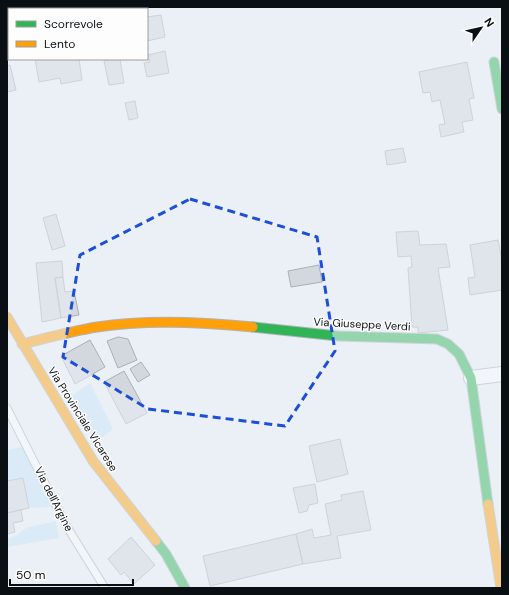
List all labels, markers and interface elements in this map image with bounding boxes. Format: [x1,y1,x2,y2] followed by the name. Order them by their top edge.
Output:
[8,8,148,60] legend
[461,8,501,48] north arrow
[481,15,497,30] text: N
[44,16,103,32] text: Scorrevole
[44,36,75,52] text: Lento
[313,314,411,334] street label: Via Giuseppe Verdi
[45,364,121,474] street label: Via Provinciale Vicarese
[32,464,76,534] street label: Via dell'Argine
[10,561,133,587] scale bar
[16,567,45,583] text: 50 m

